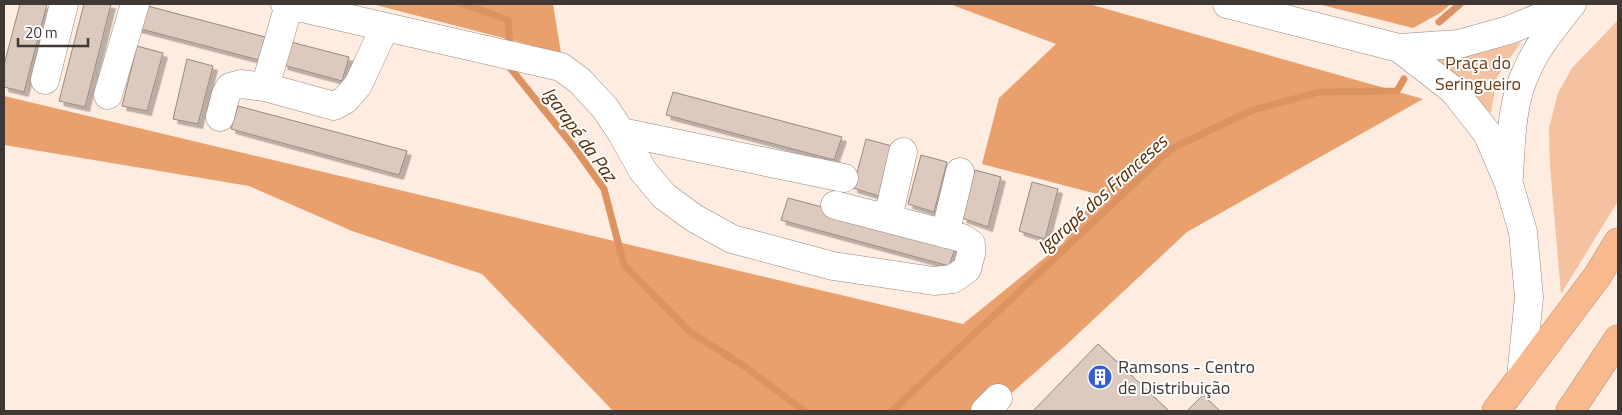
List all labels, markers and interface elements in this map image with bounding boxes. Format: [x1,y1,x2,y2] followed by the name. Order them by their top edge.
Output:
[18,15,88,47] scale bar
[25,21,58,44] text: 20 m
[1435,49,1521,97] park label: Praça do Seringueiro
[536,80,626,189] water label: Igarapé da Paz
[1030,126,1175,260] water label: Igarapé dos Franceses
[1118,353,1255,401] place label: Ramsons - Centro de Distribuição
[1087,364,1113,390] building icon: Ramsons - Centro de Distribuição

